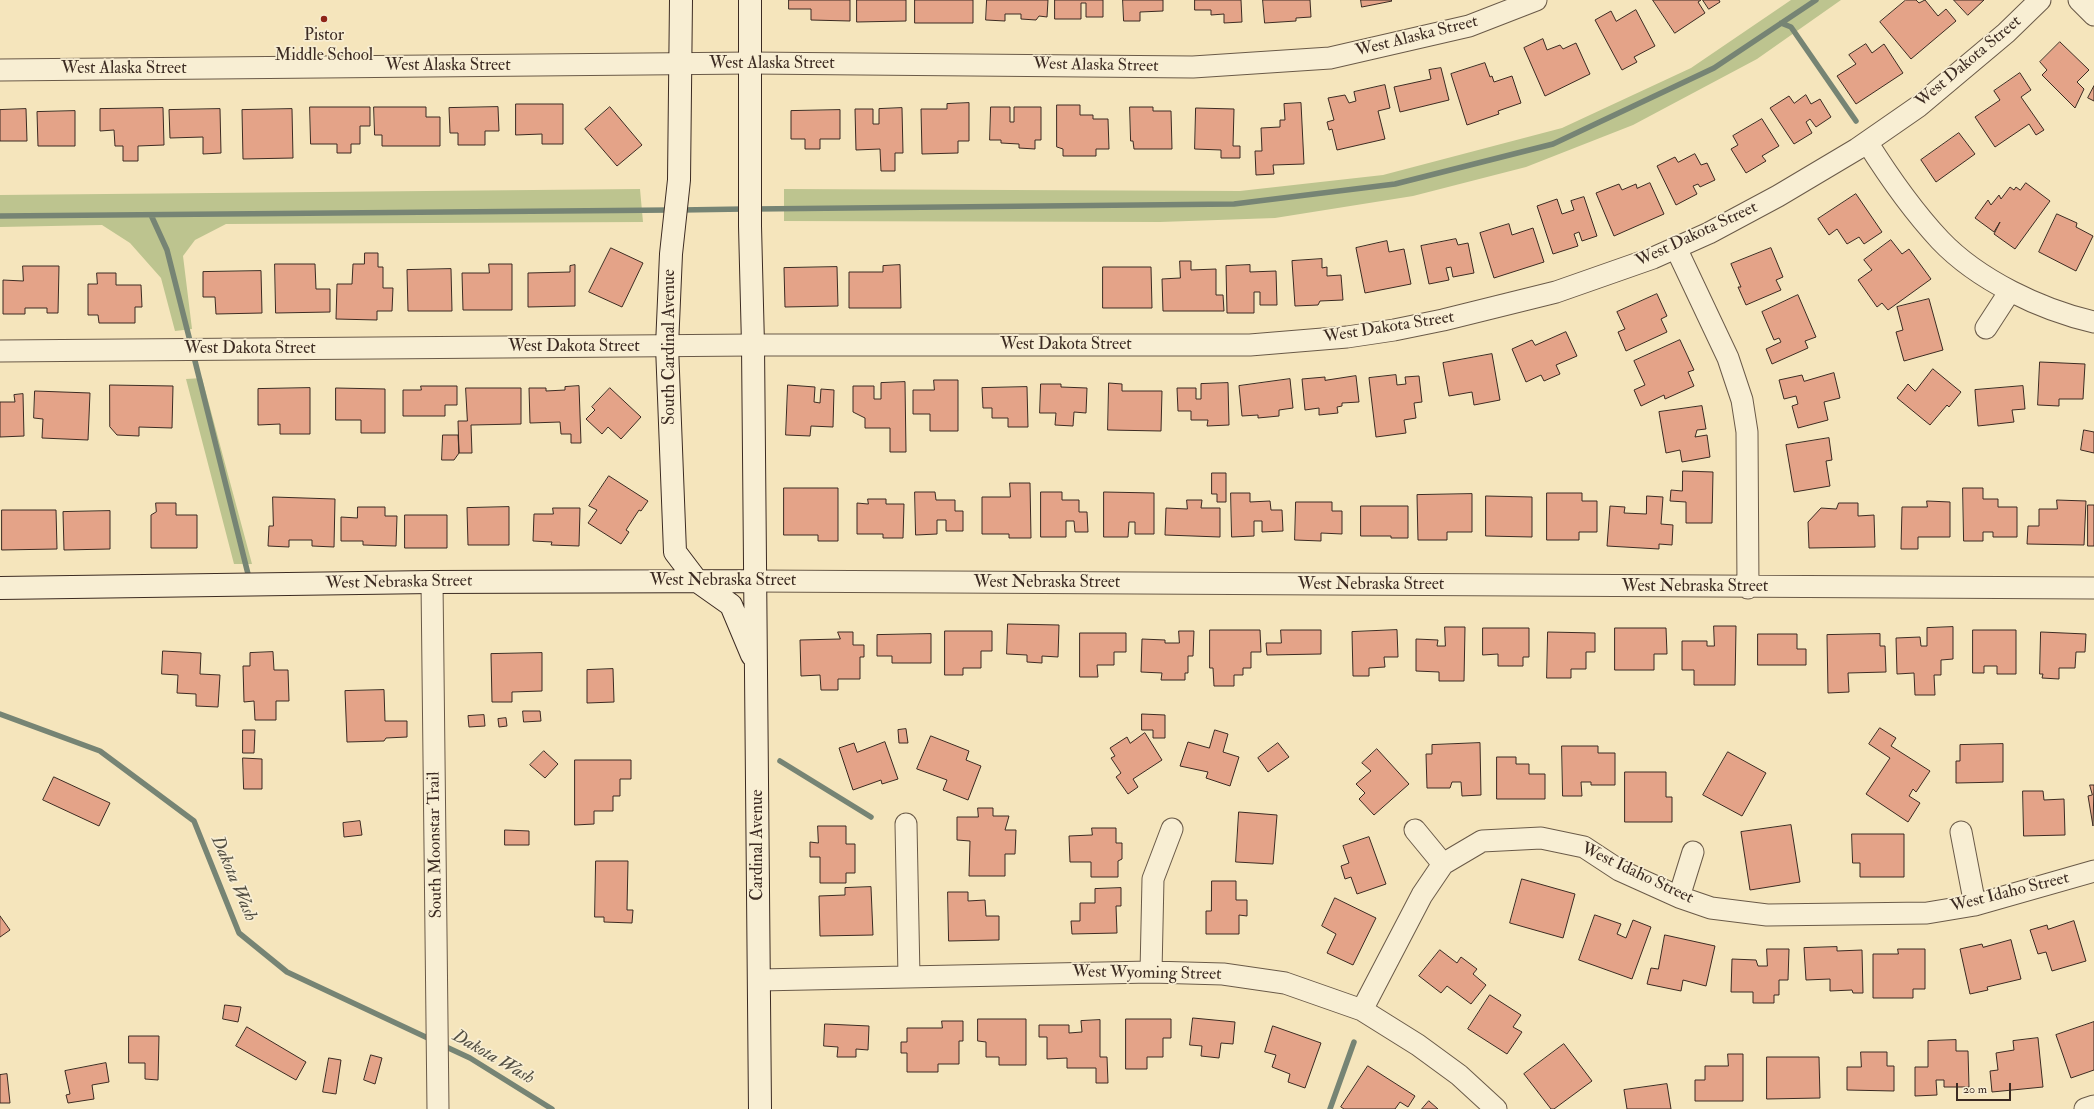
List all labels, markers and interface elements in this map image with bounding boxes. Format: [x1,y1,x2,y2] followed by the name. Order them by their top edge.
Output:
[1354,12,1480,62] street label: West Alaska Street
[1912,12,2026,112] street label: West Dakota Street
[319,14,329,24] marker: Pistor Middle School
[275,26,373,66] place label: Pistor Middle School
[709,54,835,74] street label: West Alaska Street
[1033,55,1159,77] street label: West Alaska Street
[385,56,511,76] street label: West Alaska Street
[61,59,187,79] street label: West Alaska Street
[1633,198,1761,272] street label: West Dakota Street
[660,269,680,425] street label: South Cardinal Avenue
[1322,308,1456,348] street label: West Dakota Street
[1000,335,1132,355] street label: West Dakota Street
[508,337,640,357] street label: West Dakota Street
[184,339,316,359] street label: West Dakota Street
[650,571,796,591] street label: West Nebraska Street
[325,572,473,594] street label: West Nebraska Street
[974,573,1120,593] street label: West Nebraska Street
[1298,575,1444,595] street label: West Nebraska Street
[1622,577,1768,597] street label: West Nebraska Street
[425,771,447,919] street label: South Moonstar Trail
[748,789,768,901] street label: Cardinal Avenue
[205,833,261,925] water label: Dakota Wash
[1578,839,1696,909] street label: West Idaho Street
[1949,868,2071,918] street label: West Idaho Street
[1072,962,1222,986] street label: West Wyoming Street
[448,1026,538,1090] water label: Dakota Wash
[1958,1075,2013,1101] scale bar
[1963,1082,1987,1097] text: 20 m

